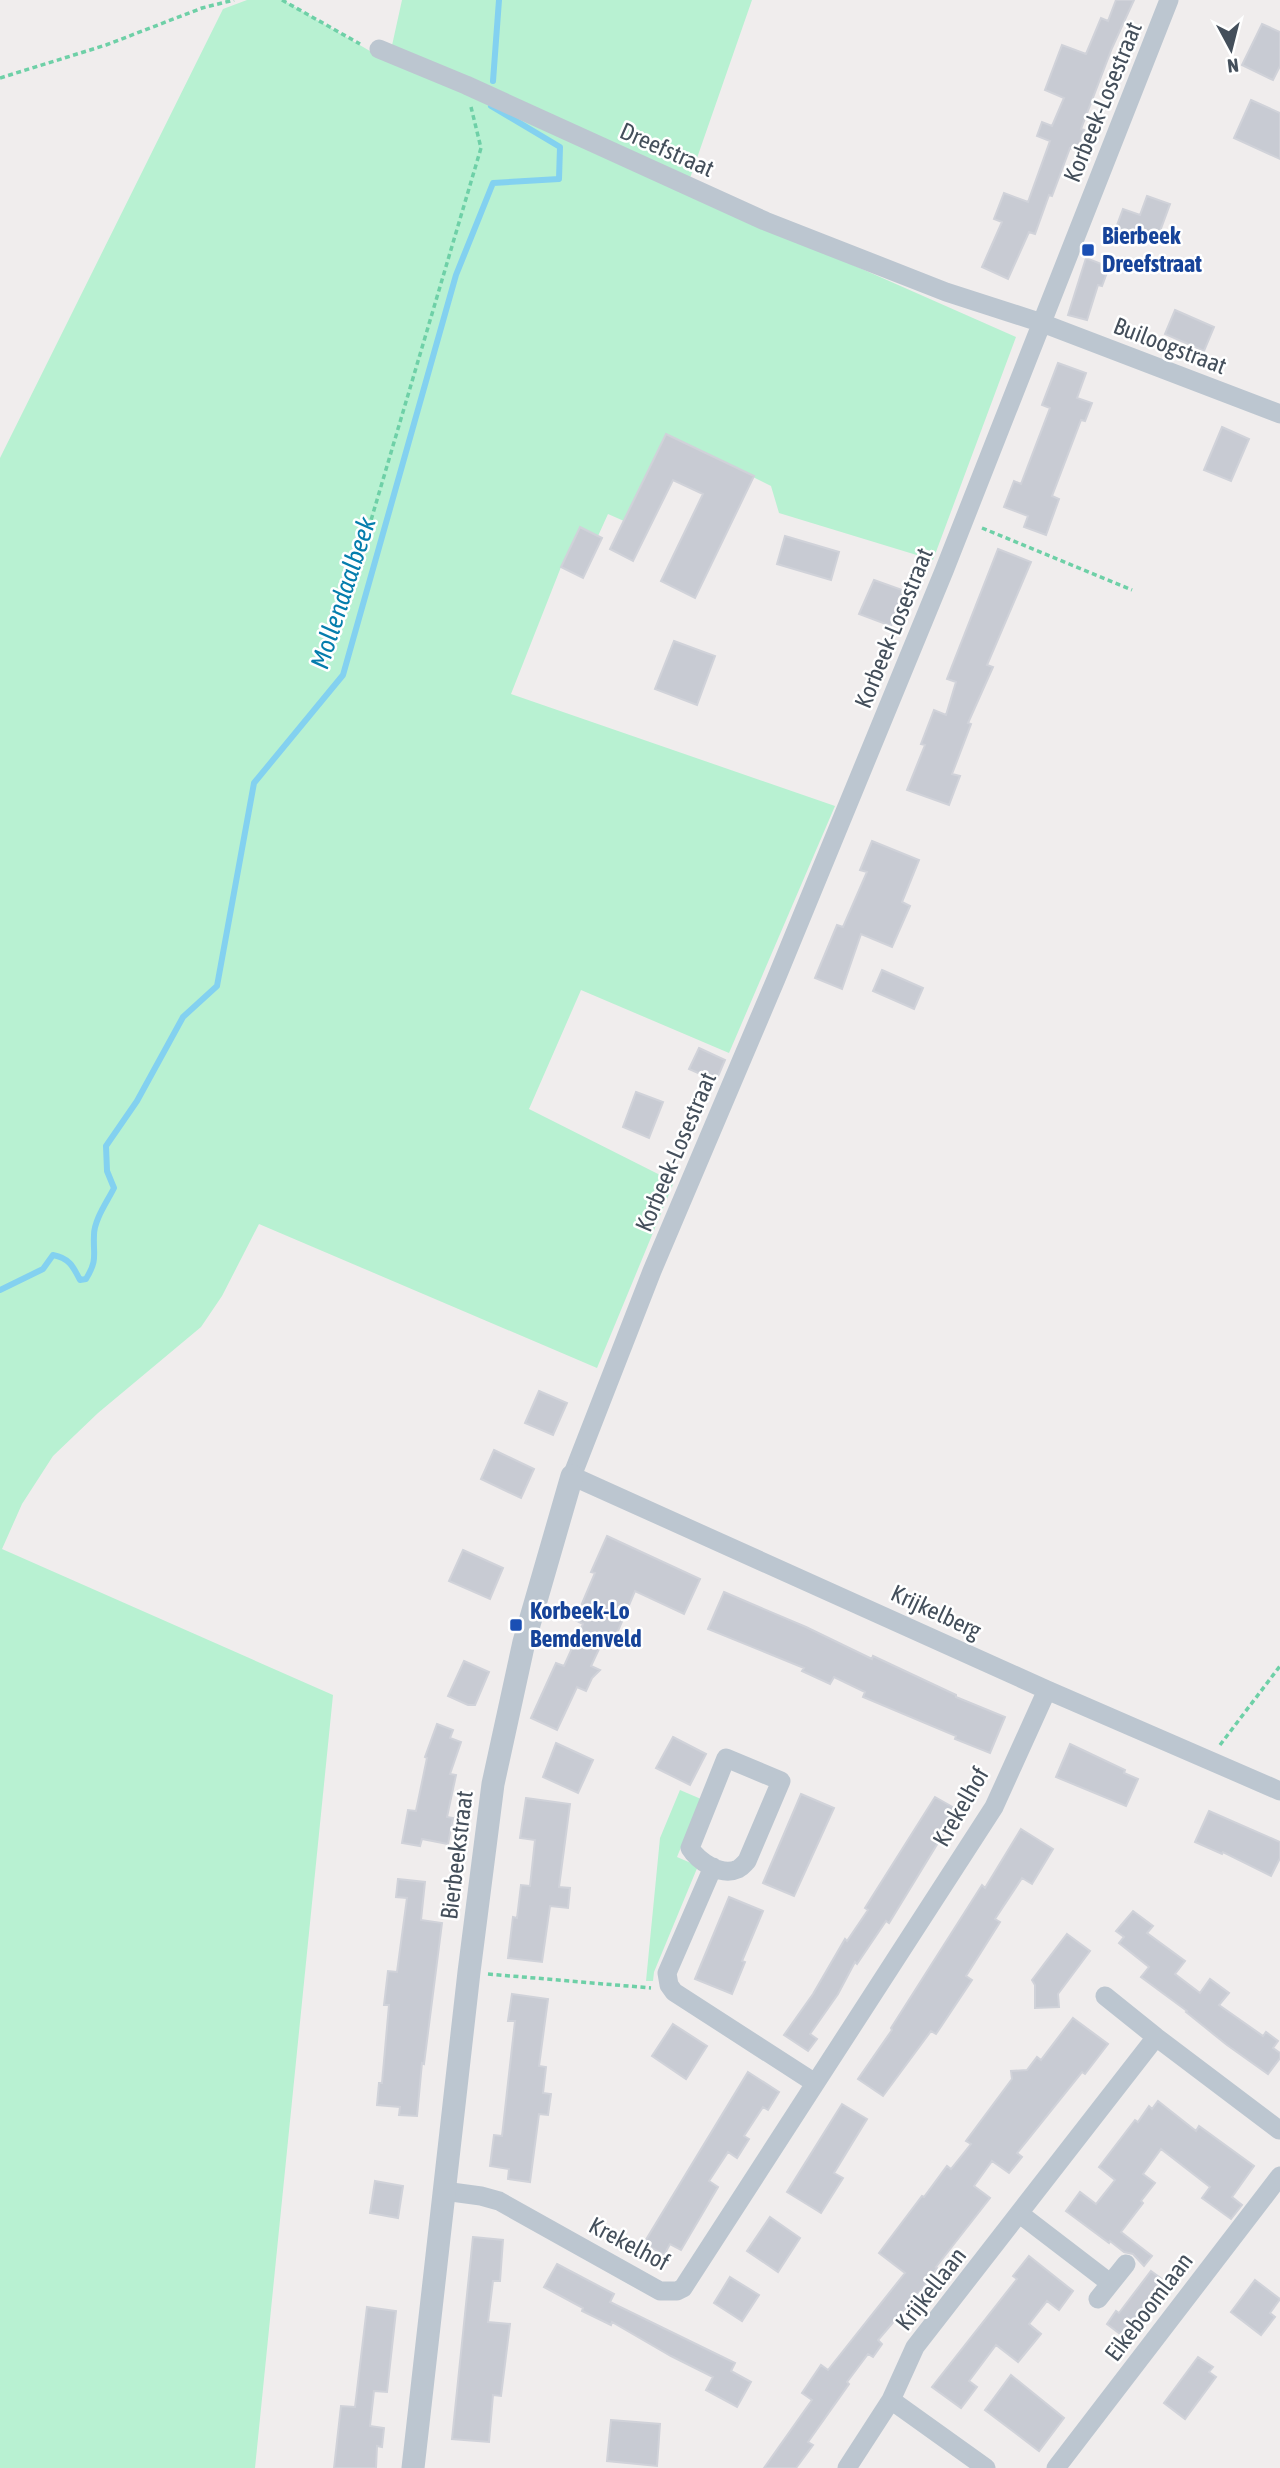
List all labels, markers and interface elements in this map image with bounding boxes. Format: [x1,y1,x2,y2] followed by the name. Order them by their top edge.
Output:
[1196,14,1266,84] north arrow
[1058,18,1147,186] street label: Korbeek-Losestraat
[1226,54,1240,77] text: N
[616,117,718,182] street label: Dreefstraat
[1102,222,1202,277] place label: Bierbeek Dreefstraat
[1080,242,1096,258] marker: Bierbeek Dreefstraat
[1110,312,1231,379] street label: Builoogstraat
[304,513,382,673] water label: Mollendaalbeek
[849,544,938,712] street label: Korbeek-Losestraat
[630,1068,721,1236] street label: Korbeek-Losestraat
[887,1579,986,1644] street label: Krijkelberg
[530,1597,642,1652] place label: Korbeek-Lo Bemdenveld
[508,1617,524,1633] marker: Korbeek-Lo Bemdenveld
[927,1762,994,1851] street label: Krekelhof
[435,1789,478,1921] street label: Bierbeekstraat
[585,2211,674,2276] street label: Krekelhof
[890,2242,971,2335] street label: Krijkellaan
[1099,2247,1198,2366] street label: Eikeboomlaan

